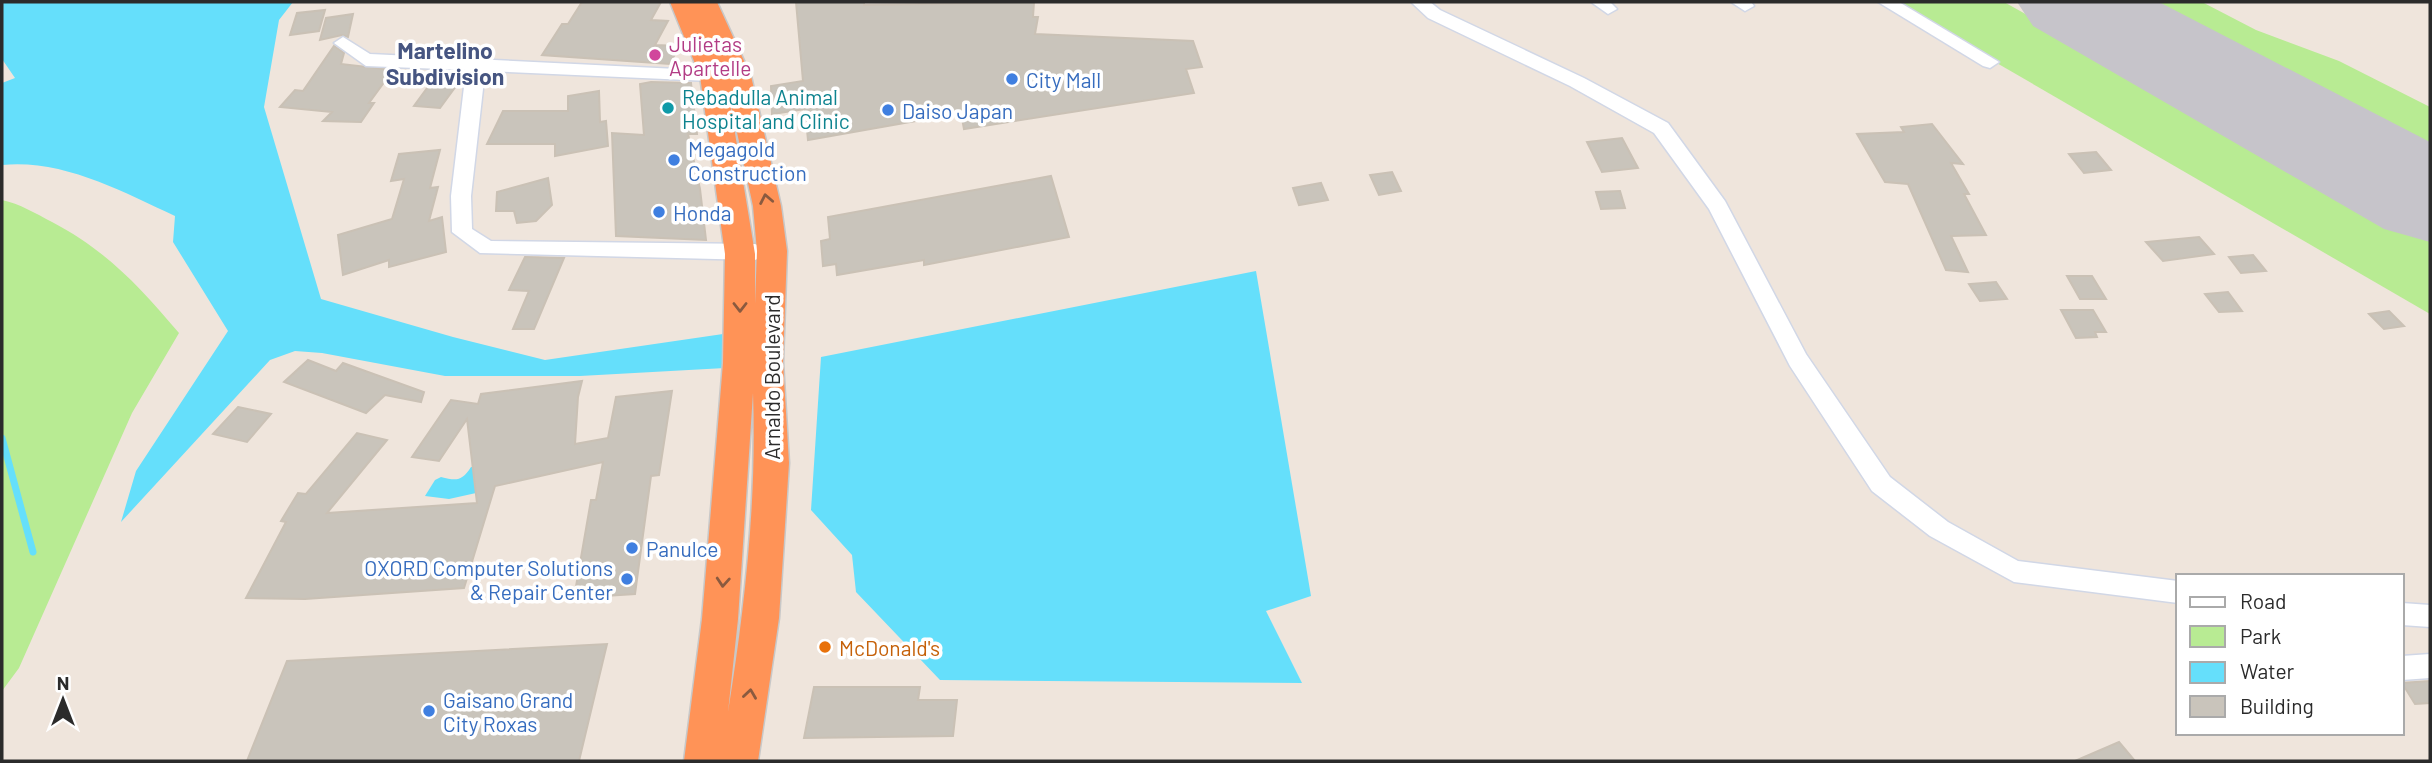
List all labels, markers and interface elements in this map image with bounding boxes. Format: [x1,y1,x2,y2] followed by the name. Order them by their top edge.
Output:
[669,31,751,80] place label: Julietas Apartelle
[386,36,504,90] district label: Martelino Subdivision
[647,47,663,63] marker: Julietas Apartelle
[1026,67,1101,92] place label: City Mall
[1004,71,1020,87] marker: City Mall
[682,84,850,133] place label: Rebadulla Animal Hospital and Clinic
[902,98,1013,123] place label: Daiso Japan
[660,100,676,116] marker: Rebadulla Animal Hospital and Clinic
[880,102,896,118] marker: Daiso Japan
[688,136,807,185] place label: Megagold Construction
[666,152,682,168] marker: Megagold Construction
[759,193,774,205] one-way arrow
[673,200,732,225] place label: Honda
[651,204,667,220] marker: Honda
[759,294,784,460] street label: Arnaldo Boulevard
[732,302,748,312] one-way arrow
[646,536,719,561] place label: Panulce
[624,540,640,556] marker: Panulce
[364,555,613,604] place label: OXORD Computer Solutions & Repair Center
[619,571,635,587] marker: OXORD Computer Solutions & Repair Center
[2176,574,2404,735] legend
[716,577,731,588] one-way arrow
[2240,588,2286,613] text: Road
[2240,623,2281,648] text: Park
[839,635,940,660] place label: McDonald's
[817,639,833,655] marker: McDonald's
[2240,658,2295,683] text: Water
[28,665,98,735] north arrow
[57,671,69,694] text: N
[443,687,573,736] place label: Gaisano Grand City Roxas
[742,688,757,700] one-way arrow
[2240,693,2314,718] text: Building
[421,703,437,719] marker: Gaisano Grand City Roxas

